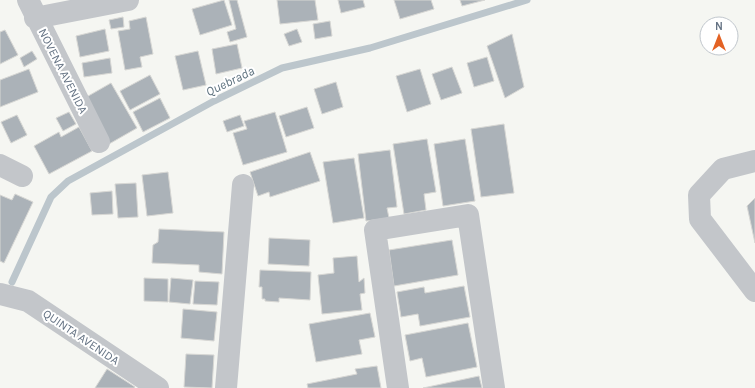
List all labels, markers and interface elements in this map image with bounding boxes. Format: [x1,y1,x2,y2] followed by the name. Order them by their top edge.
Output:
[699,16,739,56] north arrow
[715,20,723,33] text: N
[35,26,91,116] street label: NOVENA AVENIDA
[203,63,257,99] water label: Quebrada
[40,306,122,368] street label: QUINTA AVENIDA

